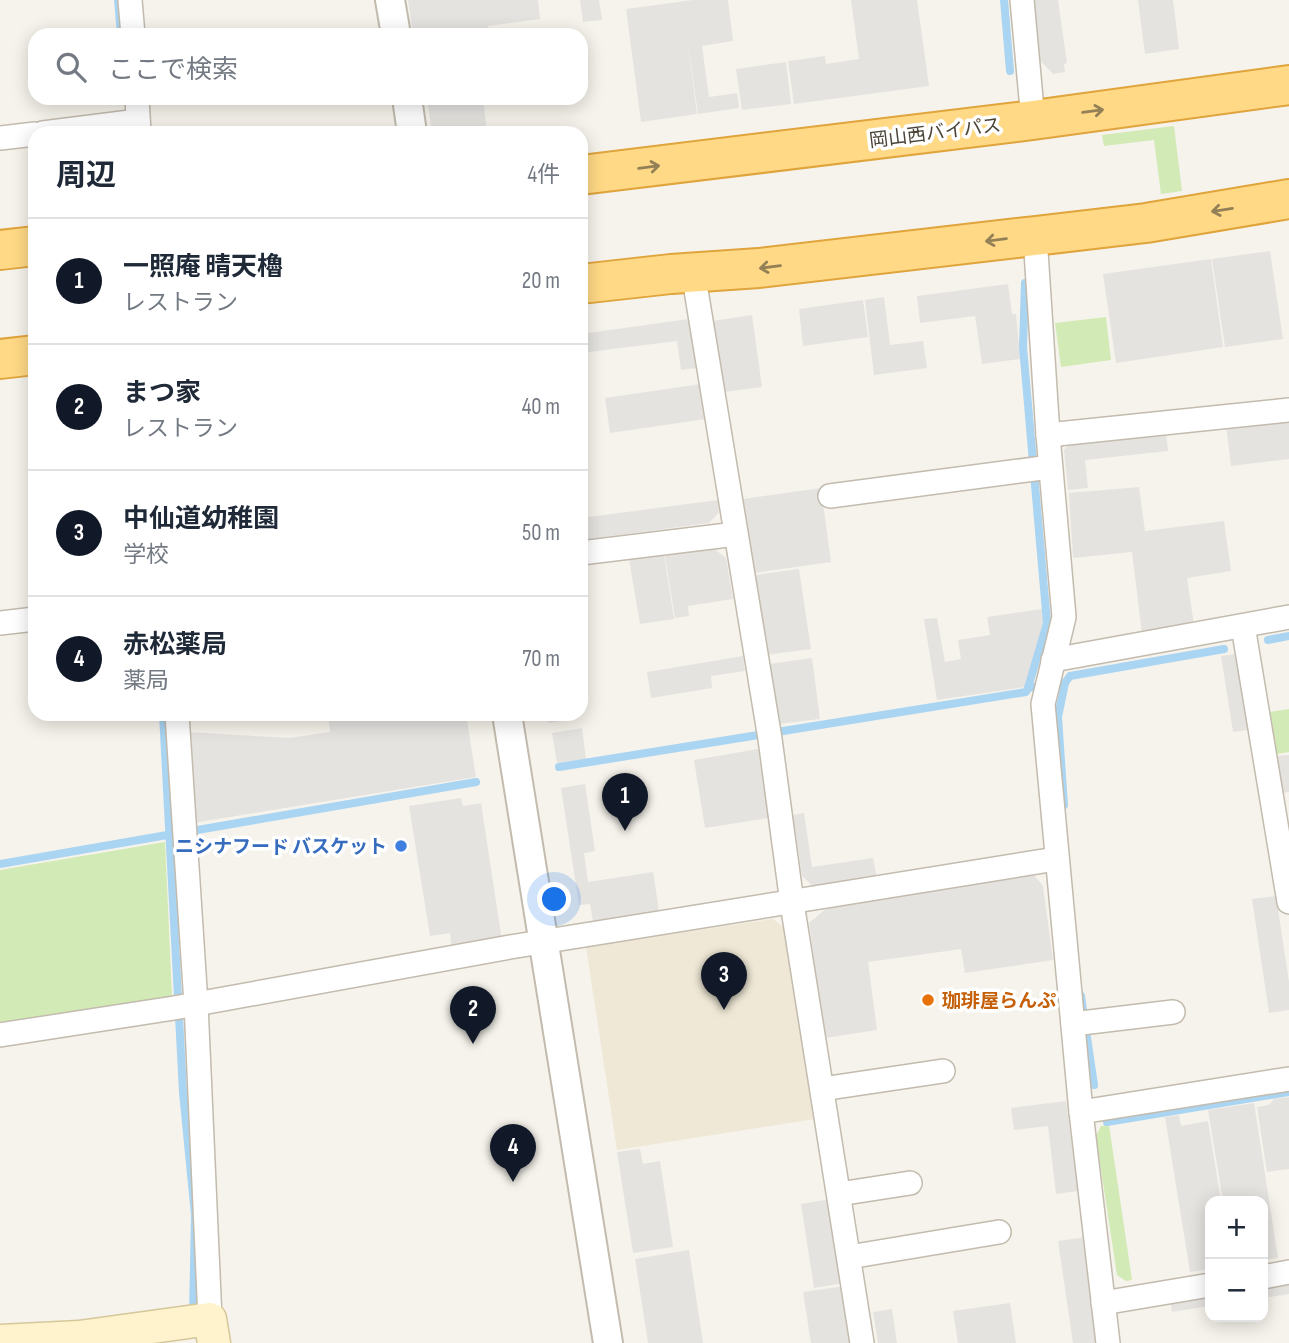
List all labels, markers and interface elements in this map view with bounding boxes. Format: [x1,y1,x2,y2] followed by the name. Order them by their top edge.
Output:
[28,28,588,105] search box
[52,48,90,86] icon: search
[108,55,238,86] text: ここで検索
[1081,105,1104,118] one-way arrow
[868,114,1002,153] street label: 岡山西バイパス
[56,158,116,194] text: 周辺
[637,160,660,173] one-way arrow
[527,161,560,189] text: 4件
[1211,204,1234,217] one-way arrow
[985,234,1008,247] one-way arrow
[123,252,283,283] text: 一照庵 晴天櫓
[759,260,782,273] one-way arrow
[74,267,84,295] text: 1
[522,267,560,295] text: 20 m
[123,289,238,317] text: レストラン
[123,378,201,409] text: まつ家
[74,393,84,421] text: 2
[522,393,560,421] text: 40 m
[123,415,238,443] text: レストラン
[123,504,279,535] text: 中仙道幼稚園
[74,519,84,547] text: 3
[522,519,560,547] text: 50 m
[123,541,169,569] text: 学校
[123,630,227,661] text: 赤松薬局
[74,645,84,673] text: 4
[522,645,560,673] text: 70 m
[123,667,169,695] text: 薬局
[602,773,648,831] pin: 1
[175,836,387,859] place label: ニシナフード バスケット
[393,838,409,854] marker: ニシナフード バスケット
[537,882,571,916] your location
[701,952,747,1010] pin: 3
[450,986,496,1044] pin: 2
[942,990,1056,1013] place label: 珈琲屋らんぷ
[920,992,936,1008] marker: 珈琲屋らんぷ
[490,1124,536,1182] pin: 4
[1205,1196,1268,1322] map controls
[1205,1196,1268,1259] button: +
[1205,1259,1268,1322] button: −

